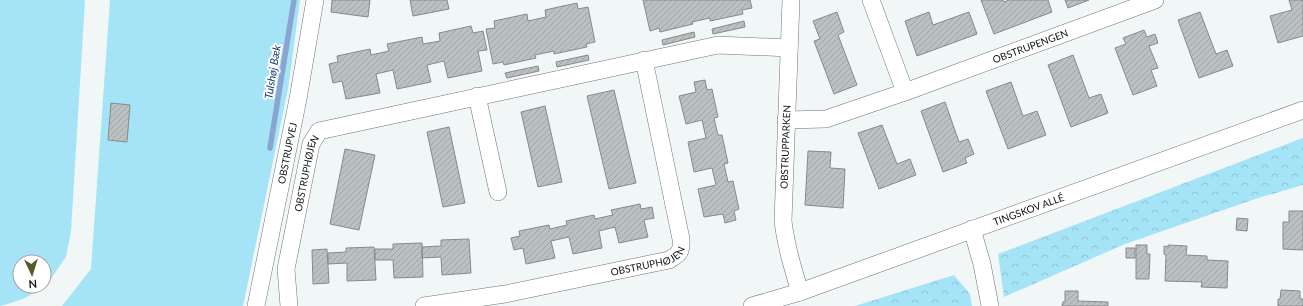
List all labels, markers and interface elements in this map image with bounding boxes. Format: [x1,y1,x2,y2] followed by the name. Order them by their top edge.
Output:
[991,27,1070,65] street label: OBSTRUPENGEN
[261,43,283,100] water label: Tulshøj Bæk
[778,105,792,189] street label: OBSTRUPPARKEN
[275,121,299,185] street label: OBSTRUPVEJ
[292,133,321,213] street label: OBSTRUPHØJEN
[991,191,1066,228] street label: TINGSKOV ALLÉ
[609,245,687,278] street label: OBSTRUPHØJEN
[12,254,52,294] north arrow
[28,278,37,291] text: N

